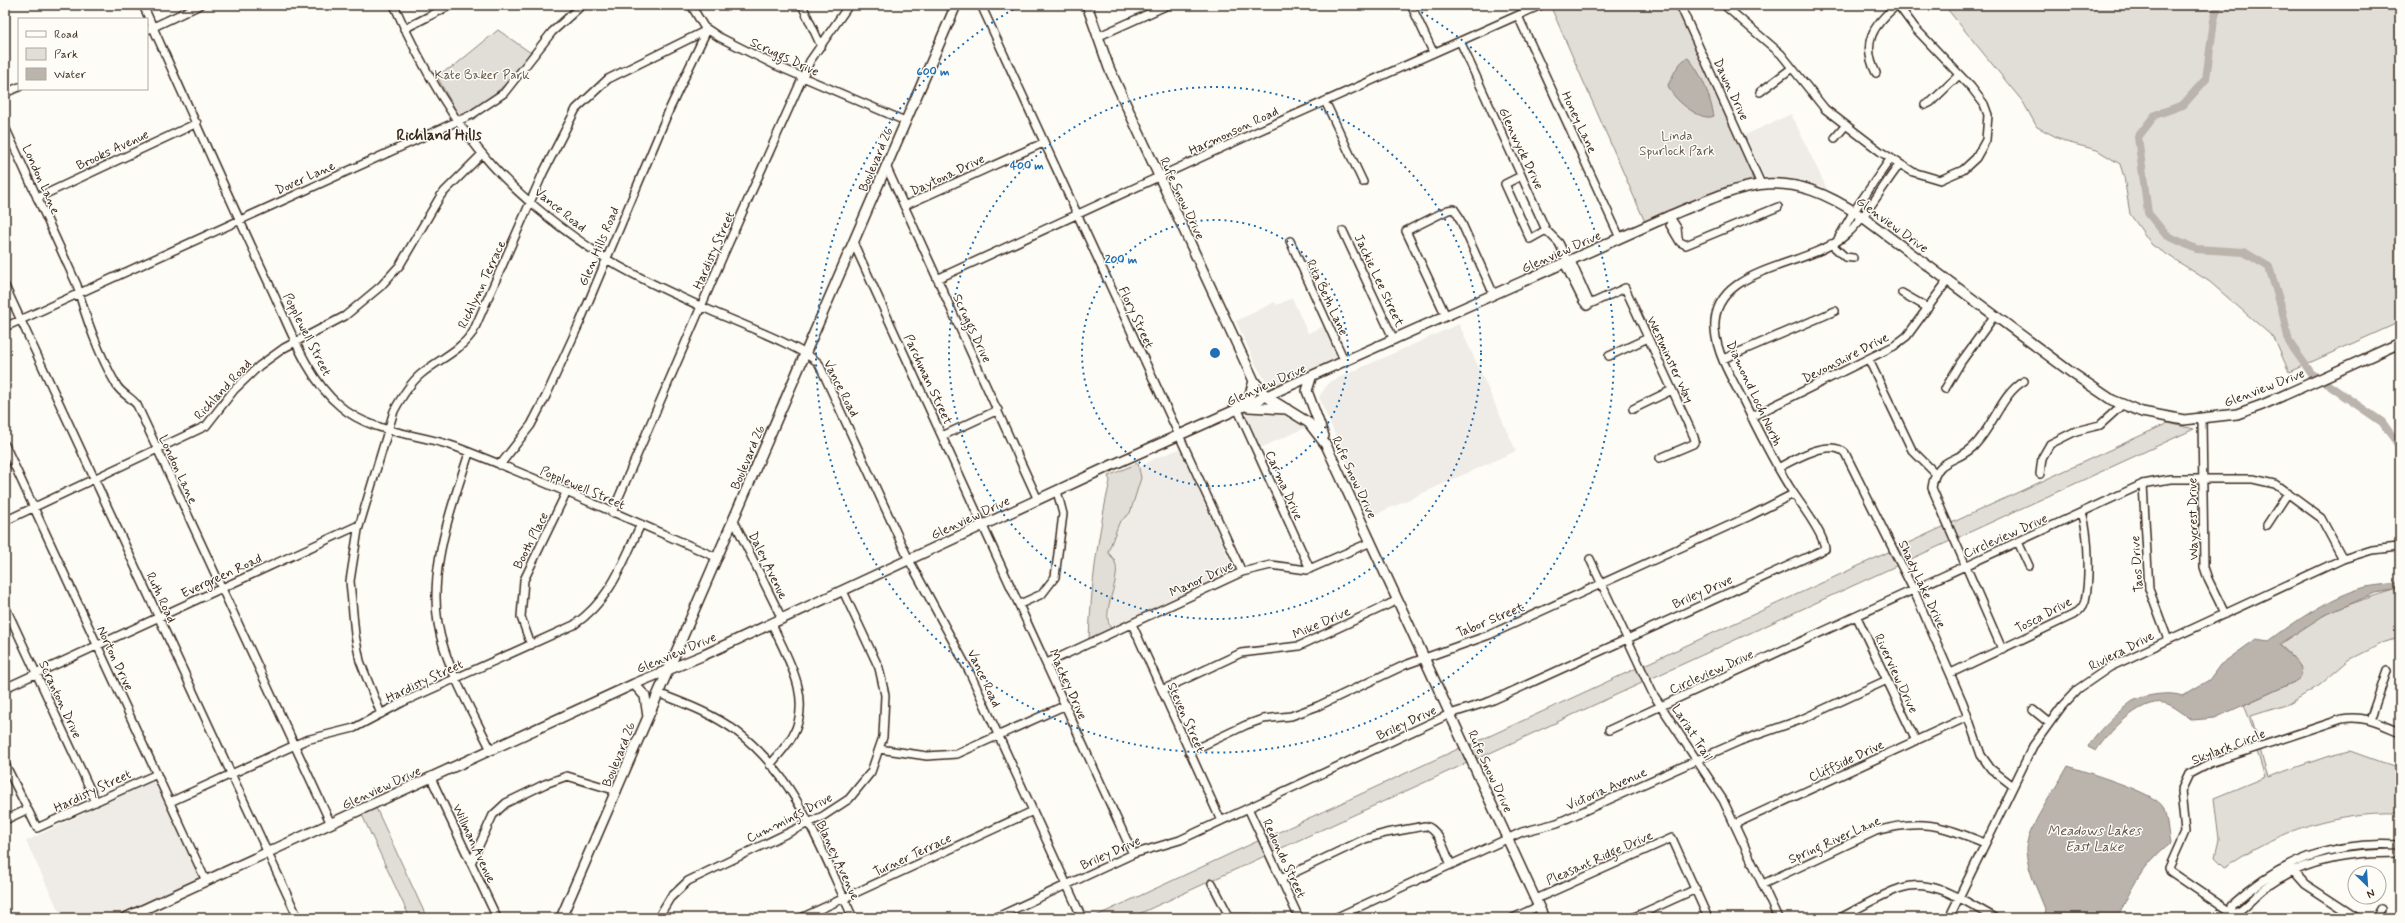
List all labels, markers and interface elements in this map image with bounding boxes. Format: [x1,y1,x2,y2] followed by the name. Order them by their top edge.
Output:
[18,18,148,90] legend
[54,27,78,43] text: Road
[746,34,822,83] street label: Scruggs Drive
[54,47,78,63] text: Park
[1709,56,1752,123] street label: Dawn Drive
[916,64,950,80] text: 600 m
[54,67,86,83] text: Water
[434,67,530,84] park label: Kate Baker Park
[1557,89,1600,156] street label: Honey Lane
[1186,103,1281,160] street label: Harmonson Road
[1494,105,1547,192] street label: Glenwyck Drive
[855,125,898,195] street label: Boulevard 26
[74,126,152,175] street label: Brooks Avenue
[396,126,482,146] district label: Richland Hills
[1639,128,1715,160] park label: Linda Spurlock Park
[18,142,64,217] street label: London Lane
[908,151,988,200] street label: Daytona Drive
[1155,155,1208,243] street label: Rufe Snow Drive
[273,158,338,199] street label: Dover Lane
[1010,158,1044,174] text: 400 m
[531,184,590,236] street label: Vance Road
[1853,193,1932,257] street label: Glenview Drive
[575,204,624,289] street label: Glen Hills Road
[690,209,739,292] street label: Hardisty Street
[1519,227,1604,277] street label: Glenview Drive
[1350,232,1408,330] street label: Jackie Lee Street
[454,238,510,332] street label: Richlynn Terrace
[1105,252,1138,268] text: 200 m
[1302,257,1352,339] street label: Rita Beth Lane
[1114,284,1157,351] street label: Flory Street
[278,290,335,379] street label: Popplewell Street
[946,291,995,367] street label: Scruggs Drive
[1642,314,1697,406] street label: Westminster Way
[1800,329,1892,387] street label: Devonshire Drive
[899,332,956,428] street label: Parchman Street
[1722,338,1785,449] street label: Diamond Loch North
[1208,346,1222,360] centre of rings
[191,356,256,424] street label: Richland Road
[819,357,862,420] street label: Vance Road
[1224,360,1309,410] street label: Glenview Drive
[2222,365,2307,412] street label: Glenview Drive
[727,423,770,493] street label: Boulevard 26
[154,432,201,507] street label: London Lane
[1327,434,1380,522] street label: Rufe Snow Drive
[1261,448,1307,523] street label: Carma Drive
[537,463,628,514] street label: Popplewell Street
[2184,477,2203,560] street label: Waycrest Drive
[928,493,1013,544] street label: Glenview Drive
[510,509,553,572] street label: Booth Place
[1961,510,2050,562] street label: Circleview Drive
[744,529,791,602] street label: Daley Avenue
[2127,535,2148,593] street label: Taos Drive
[1894,538,1950,632] street label: Shady Lake Drive
[179,550,265,603] street label: Evergreen Road
[1167,557,1236,602] street label: Manor Drive
[142,570,180,626] street label: Ruth Road
[1670,571,1736,613] street label: Briley Drive
[2012,593,2075,637] street label: Tosca Drive
[1454,599,1528,642] street label: Tabor Street
[1290,603,1353,644] street label: Mike Drive
[92,623,137,694] street label: Norton Drive
[2086,628,2157,675] street label: Riviera Drive
[634,629,719,678] street label: Glenview Drive
[1870,631,1922,716] street label: Riverview Drive
[1667,646,1756,698] street label: Circleview Drive
[963,647,1004,710] street label: Vance Road
[1045,647,1091,723] street label: Mackey Drive
[383,656,466,707] street label: Hardisty Street
[34,658,85,742] street label: Scranton Drive
[1163,680,1209,755] street label: Steven Street
[1374,702,1440,745] street label: Briley Drive
[1667,702,1716,764] street label: Lariat Trail
[599,720,640,790] street label: Boulevard 26
[2189,725,2268,769] street label: Skylark Circle
[1463,728,1516,816] street label: Rufe Snow Drive
[1806,736,1887,786] street label: Cliffside Drive
[339,763,424,814] street label: Glenview Drive
[1564,764,1650,815] street label: Victoria Avenue
[51,766,134,817] street label: Hardisty Street
[744,789,837,849] street label: Cummings Drive
[448,801,499,886] street label: Willman Avenue
[1786,812,1884,870] street label: Spring River Lane
[1258,816,1309,901] street label: Redondo Street
[812,818,863,903] street label: Blaney Avenue
[2047,822,2143,856] water label: Meadows Lakes East Lake
[1544,827,1656,891] street label: Pleasant Ridge Drive
[871,830,955,881] street label: Turner Terrace
[1078,832,1144,874] street label: Briley Drive
[2347,865,2387,905] north arrow
[2365,885,2377,901] text: N

